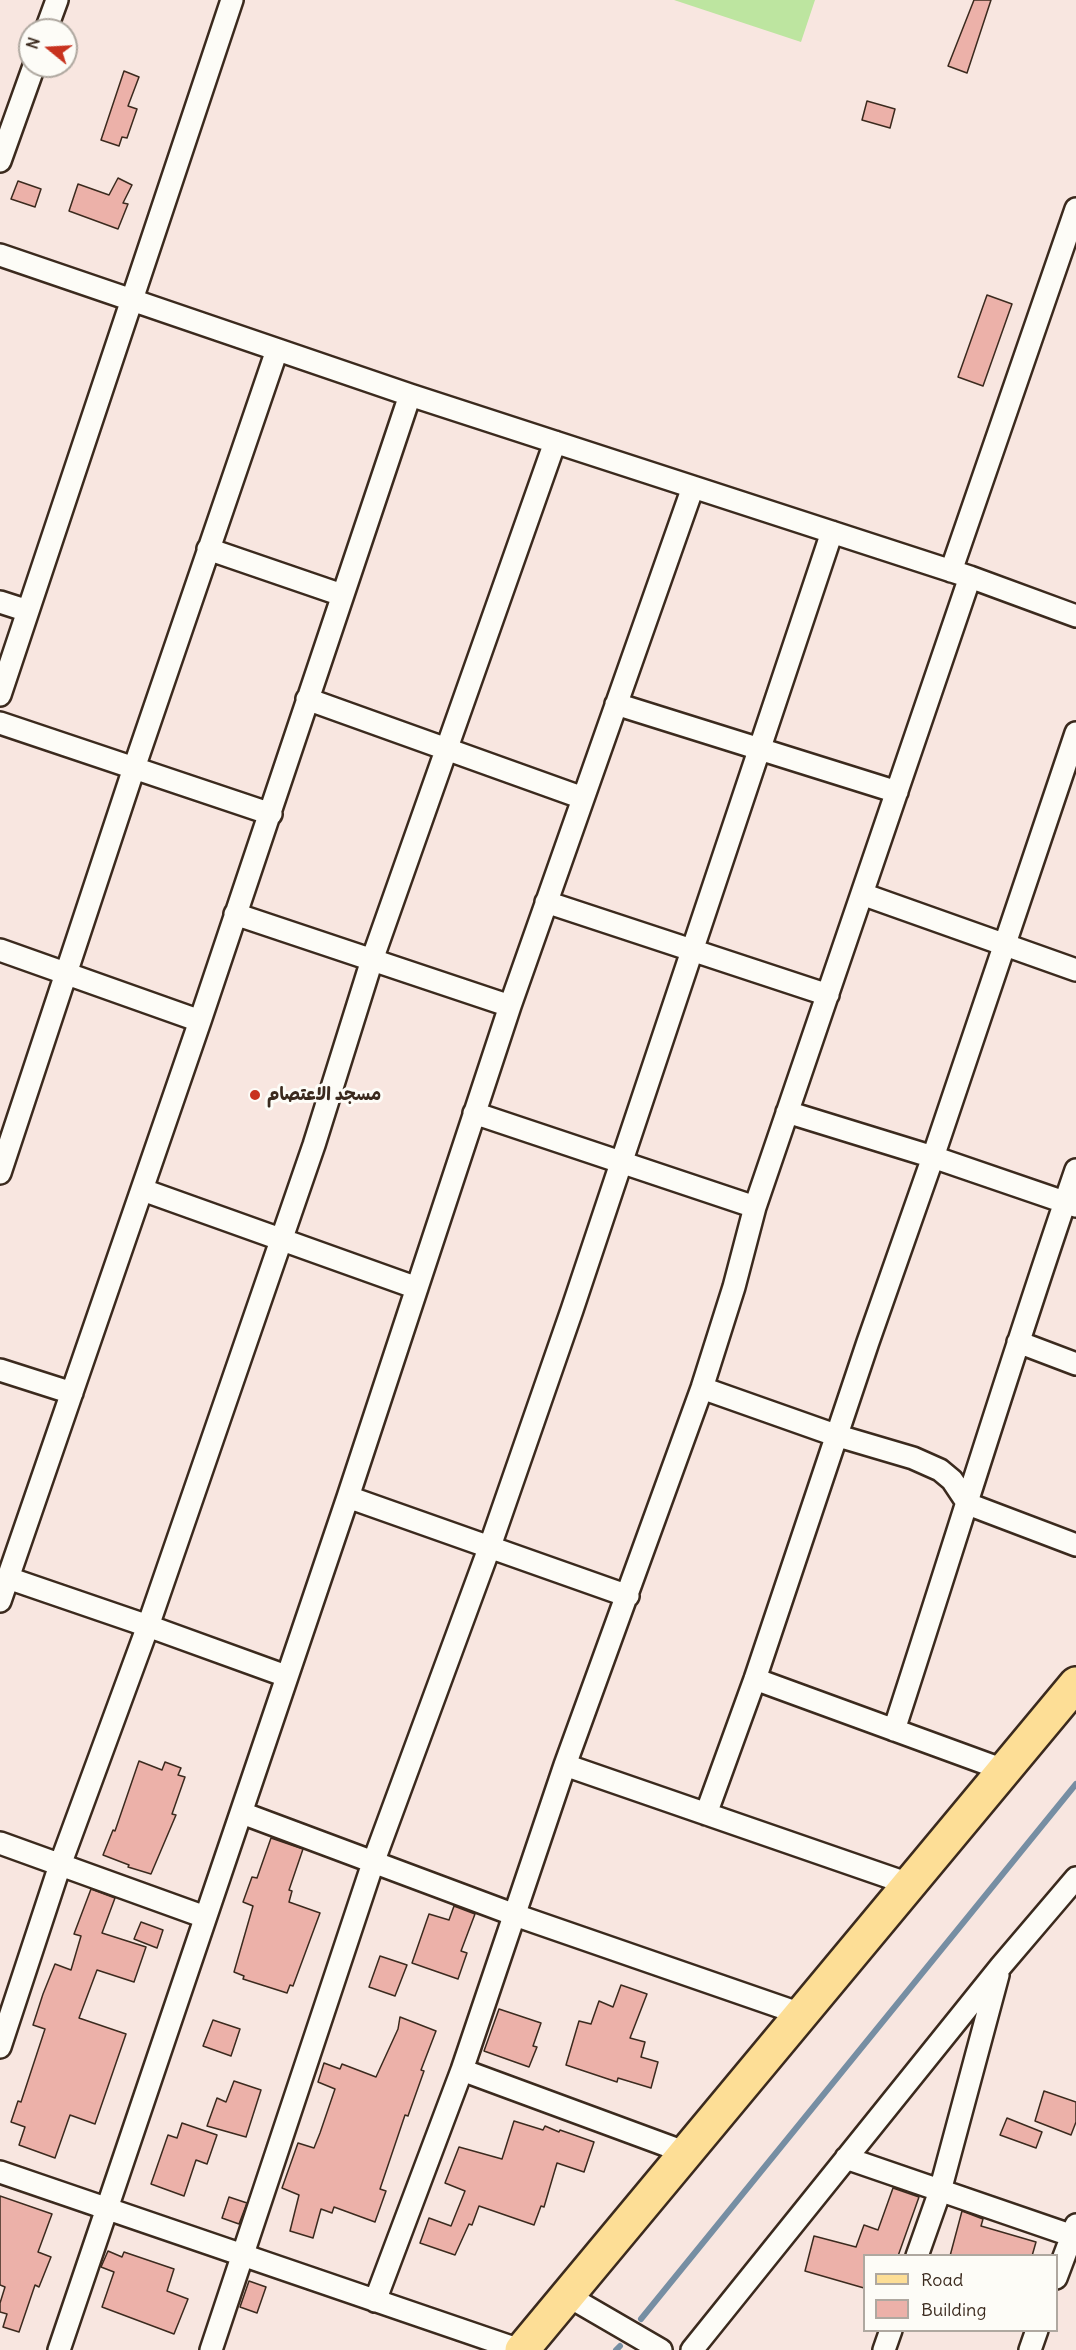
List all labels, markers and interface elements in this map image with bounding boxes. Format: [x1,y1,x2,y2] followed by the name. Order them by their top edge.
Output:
[18,18,78,78] north arrow
[22,35,44,51] text: N
[267,1084,381,1106] place label: مسجد الاعتصام
[248,1088,262,1102] marker: مسجد الاعتصام
[863,2254,1058,2332] legend
[921,2268,963,2291] text: Road
[921,2298,986,2321] text: Building

